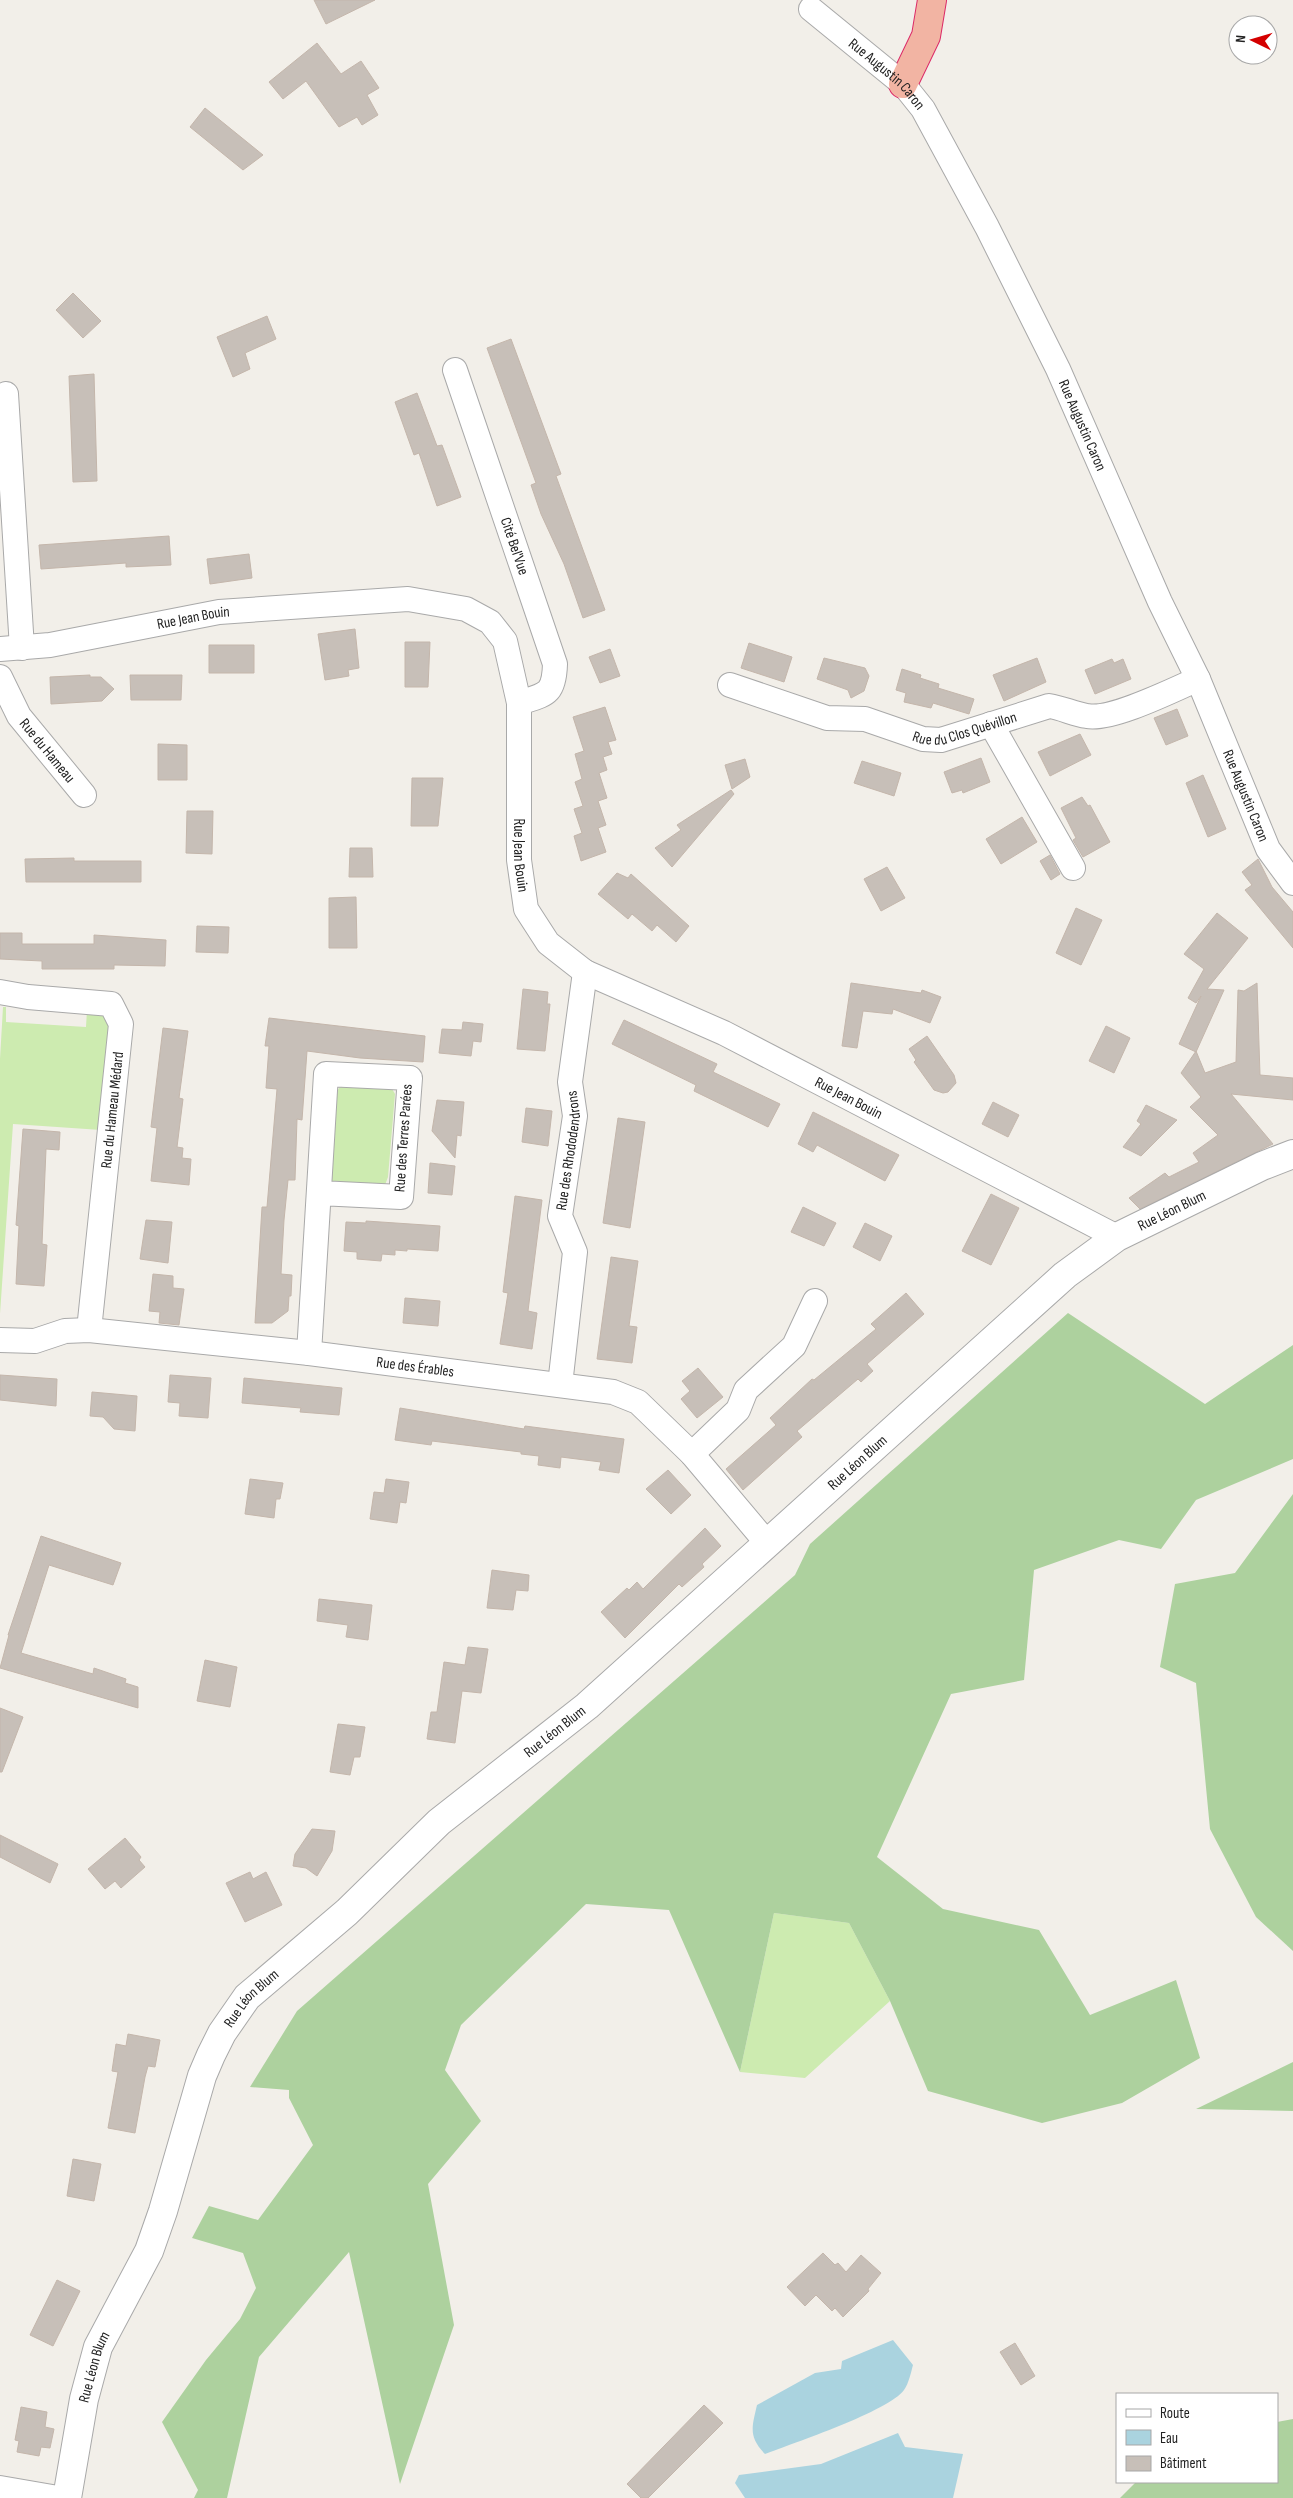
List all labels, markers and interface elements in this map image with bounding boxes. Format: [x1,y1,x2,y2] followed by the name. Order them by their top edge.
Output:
[1228,15,1278,65] north arrow
[844,34,929,114] street label: Rue Augustin Caron
[1232,34,1249,43] text: N
[1054,377,1110,474] street label: Rue Augustin Caron
[496,515,533,578] street label: Cité Bel'Vue
[155,602,230,634] street label: Rue Jean Bouin
[910,708,1019,750] street label: Rue du Clos Quévillon
[15,715,79,787] street label: Rue du Hameau
[1218,747,1273,845] street label: Rue Augustin Caron
[509,818,532,893] street label: Rue Jean Bouin
[97,1051,128,1169] street label: Rue du Hameau Médard
[811,1073,886,1124] street label: Rue Jean Bouin
[390,1083,417,1193] street label: Rue des Terres Parées
[552,1089,585,1212] street label: Rue des Rhododendrons
[1135,1186,1209,1235] street label: Rue Léon Blum
[375,1353,455,1382] street label: Rue des Érables
[824,1431,891,1494] street label: Rue Léon Blum
[520,1702,590,1762] street label: Rue Léon Blum
[220,1965,283,2031] street label: Rue Léon Blum
[74,2328,115,2405] street label: Rue Léon Blum
[1116,2393,1278,2483] legend
[1160,2404,1190,2423] text: Route
[1160,2429,1178,2448] text: Eau
[1160,2454,1207,2473] text: Bâtiment

